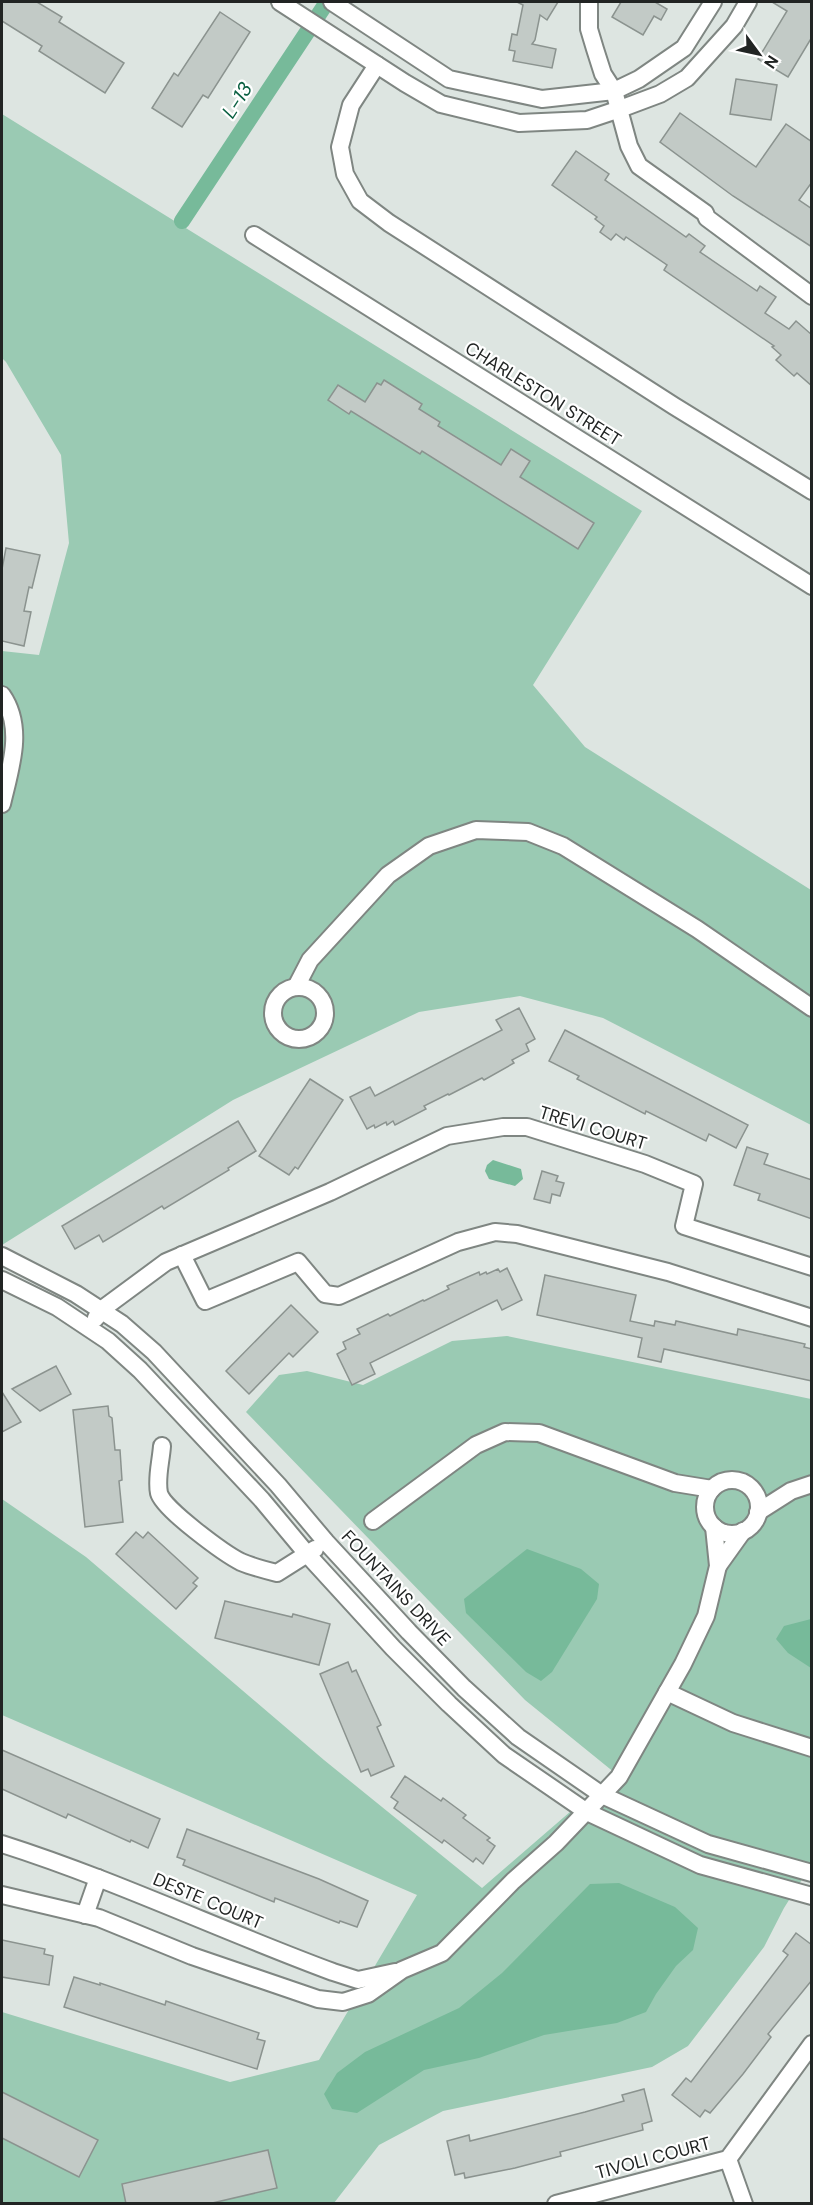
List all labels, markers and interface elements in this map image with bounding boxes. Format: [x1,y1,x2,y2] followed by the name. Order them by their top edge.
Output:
[729,24,789,84] north arrow
[759,51,783,73] text: N
[216,77,258,123] water label: L-13
[460,336,626,452] street label: CHARLESTON STREET
[536,1100,650,1156] street label: TREVI COURT
[336,1525,456,1651] street label: FOUNTAINS DRIVE
[149,1867,267,1935] street label: DESTE COURT
[593,2131,713,2185] street label: TIVOLI COURT

